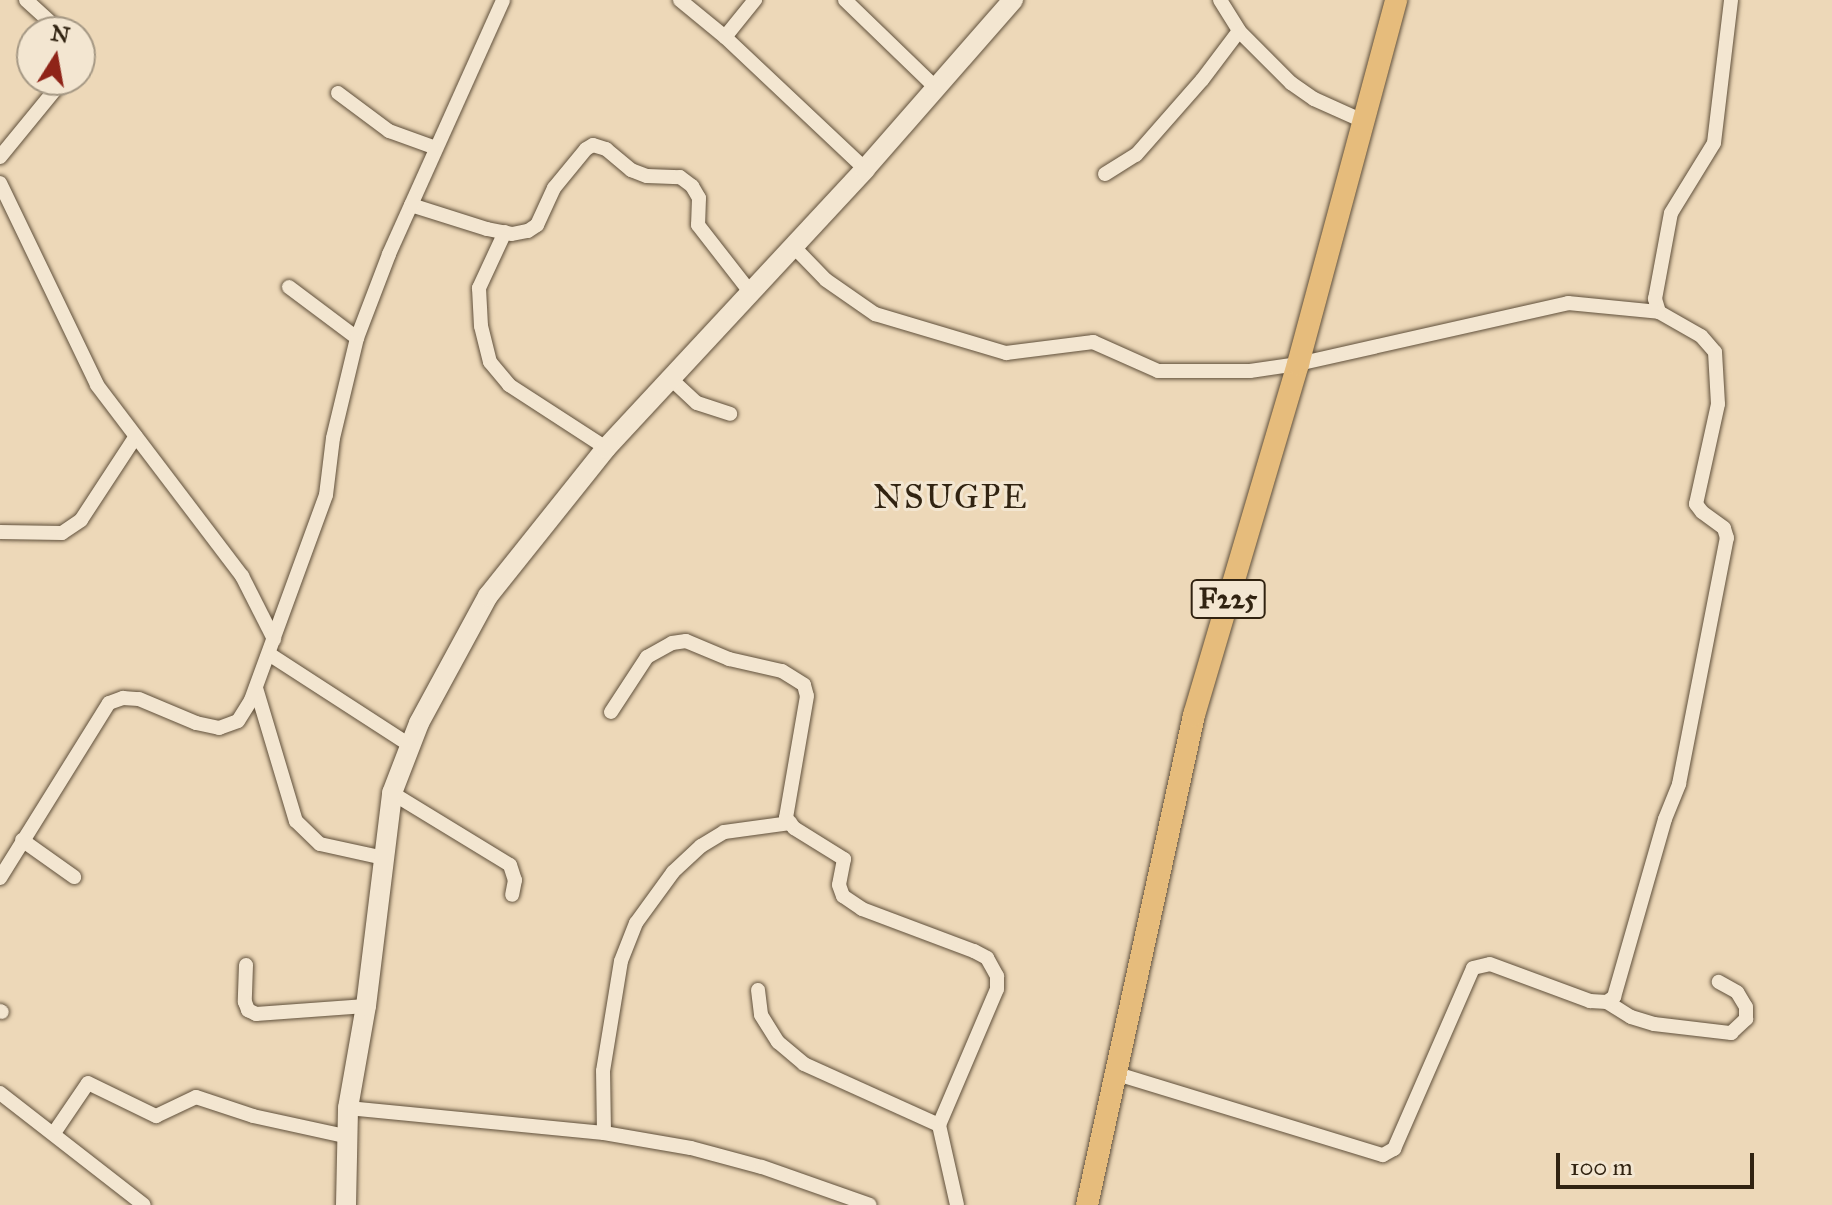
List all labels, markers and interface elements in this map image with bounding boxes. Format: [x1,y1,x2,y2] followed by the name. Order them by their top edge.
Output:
[16,16,96,96] north arrow
[49,19,72,49] text: N
[873,477,1029,517] district label: NSUGPE
[1190,575,1266,623] road number: F225
[1560,1137,1758,1187] scale bar
[1570,1152,1633,1182] text: 100 m

